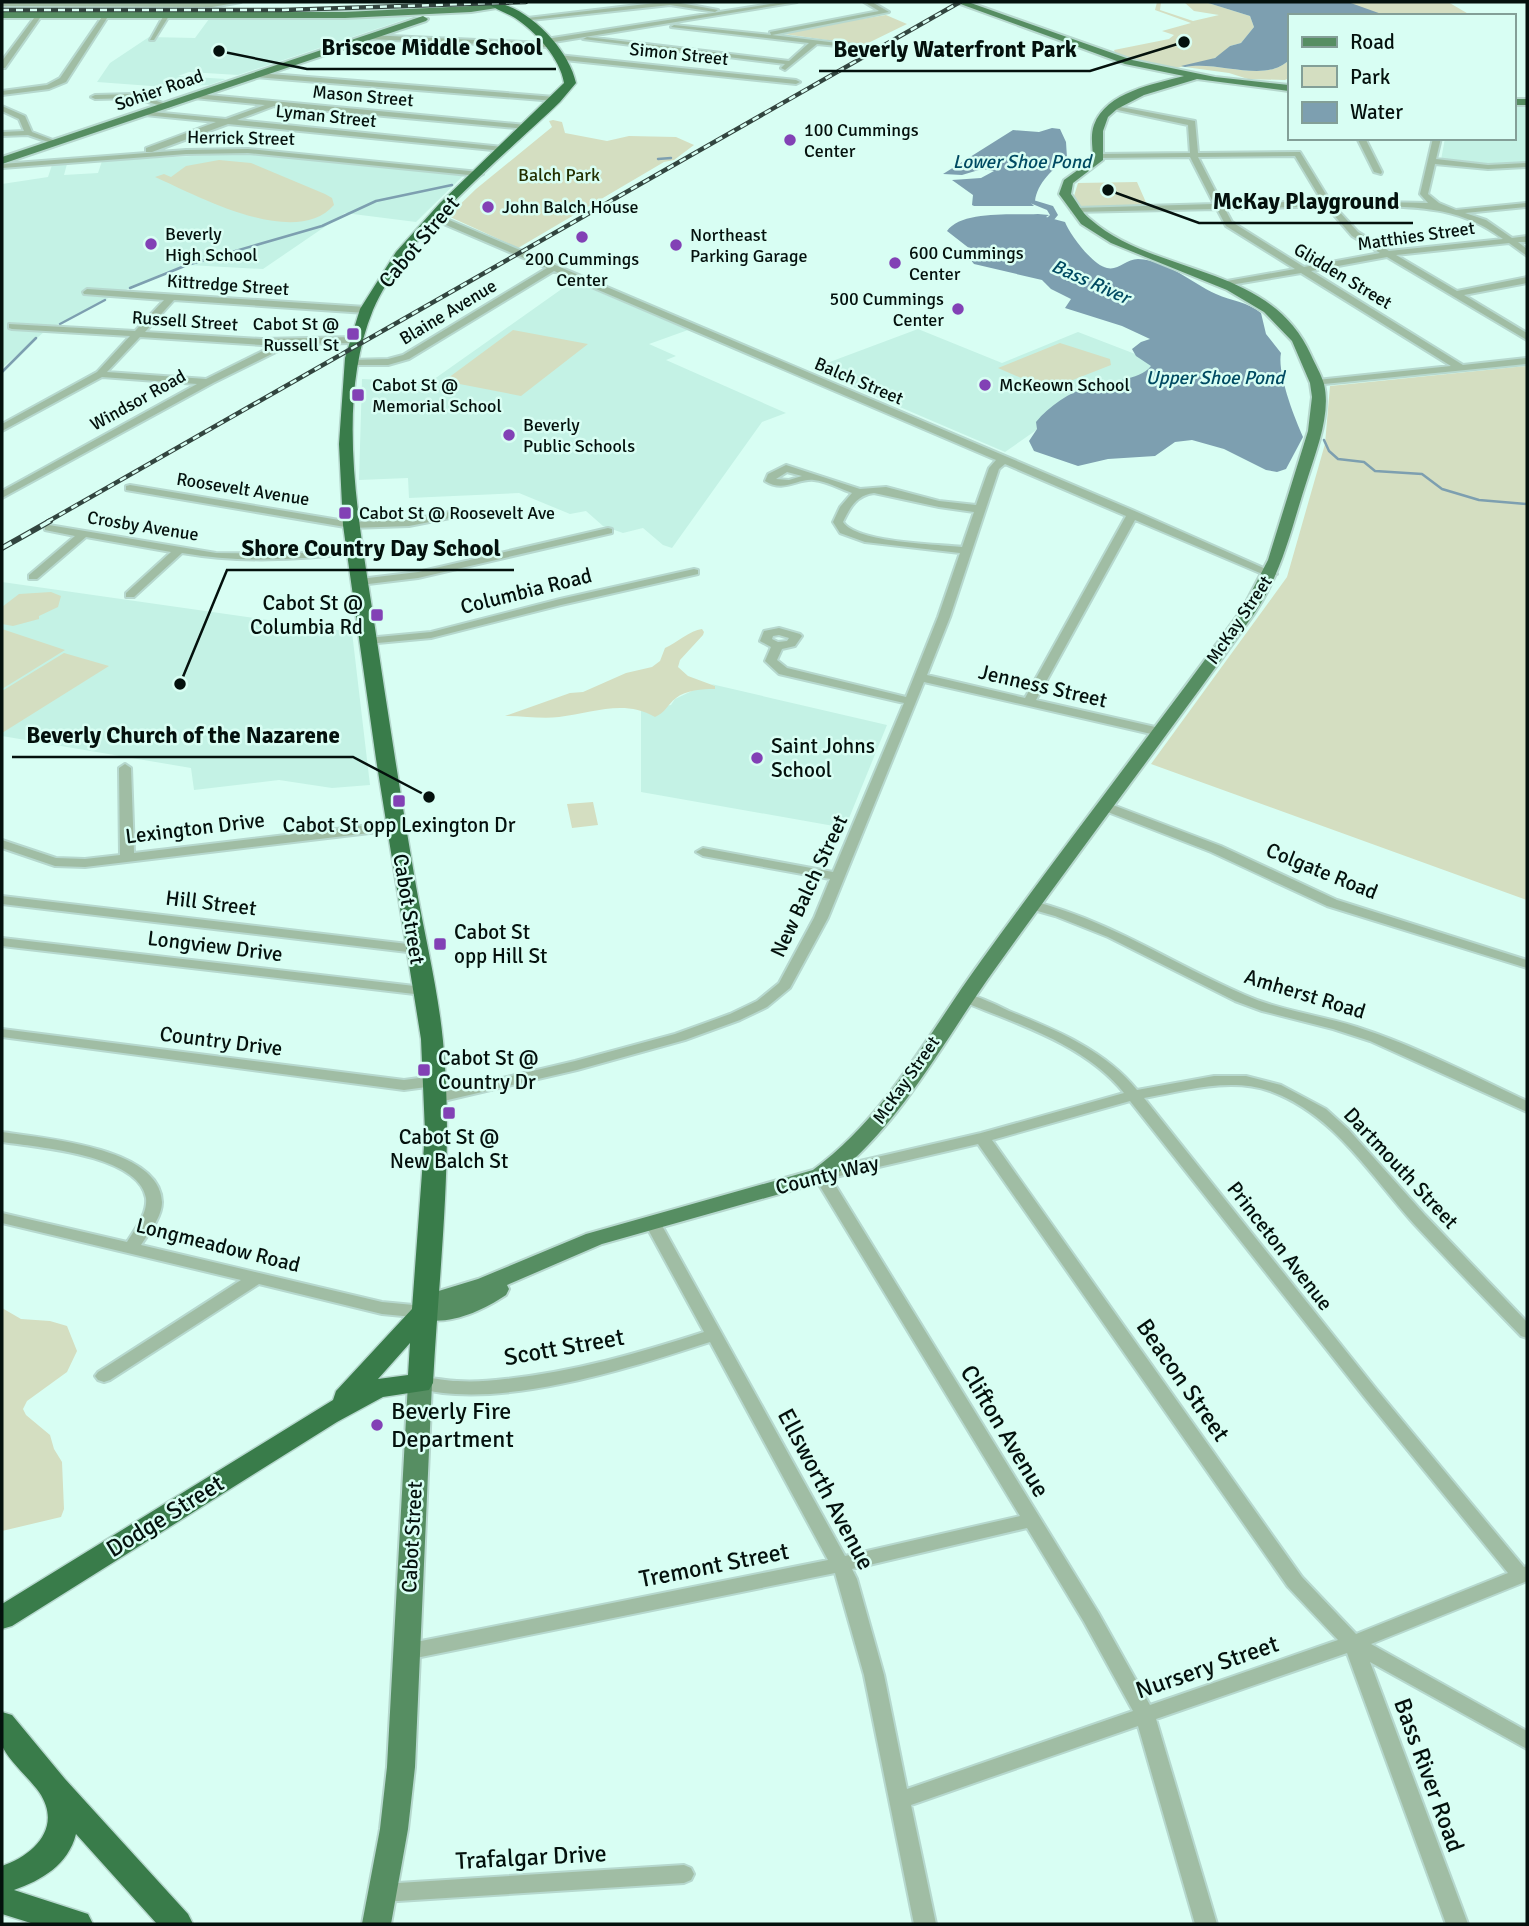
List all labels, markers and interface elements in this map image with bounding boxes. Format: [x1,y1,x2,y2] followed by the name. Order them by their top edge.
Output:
[1288,14,1515,140] legend
[307,25,556,69] callout: Briscoe Middle School
[819,27,1090,71] callout: Beverly Waterfront Park
[1350,29,1395,55] text: Road
[321,33,543,62] text: Briscoe Middle School
[833,35,1077,64] text: Beverly Waterfront Park
[628,38,730,70] street label: Simon Street
[1350,64,1391,90] text: Park
[112,65,206,115] street label: Sohier Road
[311,81,415,111] street label: Mason Street
[1350,99,1403,125] text: Water
[275,100,377,132] street label: Lyman Street
[804,119,919,162] place label: 100 Cummings Center
[187,126,295,150] street label: Herrick Street
[782,132,798,148] marker: 100 Cummings Center
[953,150,1093,174] water label: Lower Shoe Pond
[518,164,600,186] park label: Balch Park
[1199,179,1413,223] callout: McKay Playground
[1213,187,1399,216] text: McKay Playground
[373,191,465,293] street label: Cabot Street
[502,196,639,218] place label: John Balch House
[480,199,496,215] marker: John Balch House
[1356,217,1476,255] street label: Matthies Street
[165,223,258,266] place label: Beverly High School
[690,224,807,267] place label: Northeast Parking Garage
[574,229,590,245] marker: 200 Cummings Center
[143,236,159,252] marker: Beverly High School
[668,237,684,253] marker: Northeast Parking Garage
[1290,238,1396,314] street label: Glidden Street
[909,242,1024,285] place label: 600 Cummings Center
[525,248,639,291] place label: 200 Cummings Center
[1048,254,1136,311] water label: Bass River
[887,255,903,271] marker: 600 Cummings Center
[166,270,290,300] street label: Kittredge Street
[395,274,501,350] street label: Blaine Avenue
[829,288,944,331] place label: 500 Cummings Center
[950,301,966,317] marker: 500 Cummings Center
[131,306,239,336] street label: Russell Street
[253,313,339,356] place label: Cabot St @ Russell St
[345,326,361,342] marker: Cabot St @ Russell St
[811,352,907,410] street label: Balch Street
[86,365,190,435] street label: Windsor Road
[1146,366,1286,390] water label: Upper Shoe Pond
[372,374,502,417] place label: Cabot St @ Memorial School
[999,374,1130,396] place label: McKeown School
[977,377,993,393] marker: McKeown School
[350,387,366,403] marker: Cabot St @ Memorial School
[523,414,635,457] place label: Beverly Public Schools
[501,427,517,443] marker: Beverly Public Schools
[175,468,311,510] street label: Roosevelt Avenue
[359,502,555,524] place label: Cabot St @ Roosevelt Ave
[337,505,353,521] marker: Cabot St @ Roosevelt Ave
[86,506,200,546] street label: Crosby Avenue
[227,526,514,570] callout: Shore Country Day School
[241,534,501,563] text: Shore Country Day School
[458,562,594,620] street label: Columbia Road
[1201,572,1277,668] street label: McKay Street
[250,590,363,640] place label: Cabot St @ Columbia Rd
[369,607,385,623] marker: Cabot St @ Columbia Rd
[976,659,1110,713] street label: Jenness Street
[12,713,353,757] callout: Beverly Church of the Nazarene
[26,721,340,750] text: Beverly Church of the Nazarene
[771,733,875,783] place label: Saint Johns School
[749,750,765,766] marker: Saint Johns School
[391,793,407,809] marker: Cabot St opp Lexington Dr
[124,807,266,849] street label: Lexington Drive
[765,811,853,961] street label: New Balch Street
[283,812,516,838] place label: Cabot St opp Lexington Dr
[1262,837,1382,905] street label: Colgate Road
[387,852,431,966] street label: Cabot Street
[164,885,258,921] street label: Hill Street
[454,919,547,969] place label: Cabot St opp Hill St
[146,925,284,967] street label: Longview Drive
[432,936,448,952] marker: Cabot St opp Hill St
[1241,963,1369,1025] street label: Amherst Road
[158,1021,284,1061] street label: Country Drive
[868,1032,944,1128] street label: McKay Street
[438,1045,539,1095] place label: Cabot St @ Country Dr
[416,1062,432,1078] marker: Cabot St @ Country Dr
[1338,1102,1464,1234] street label: Dartmouth Street
[441,1105,457,1121] marker: Cabot St @ New Balch St
[390,1124,508,1174] place label: Cabot St @ New Balch St
[773,1150,882,1200] street label: County Way
[1221,1176,1339,1316] street label: Princeton Avenue
[133,1212,303,1278] street label: Longmeadow Road
[1130,1313,1236,1447] street label: Beacon Street
[502,1322,626,1372] street label: Scott Street
[954,1359,1056,1503] street label: Clifton Avenue
[391,1396,514,1454] place label: Beverly Fire Department
[771,1403,881,1575] street label: Ellsworth Avenue
[369,1417,385,1433] marker: Beverly Fire Department
[101,1468,229,1564] street label: Dodge Street
[396,1481,428,1593] street label: Cabot Street
[637,1536,791,1594] street label: Tremont Street
[1132,1629,1282,1705] street label: Nursery Street
[1387,1694,1471,1856] street label: Bass River Road
[455,1838,607,1876] street label: Trafalgar Drive

